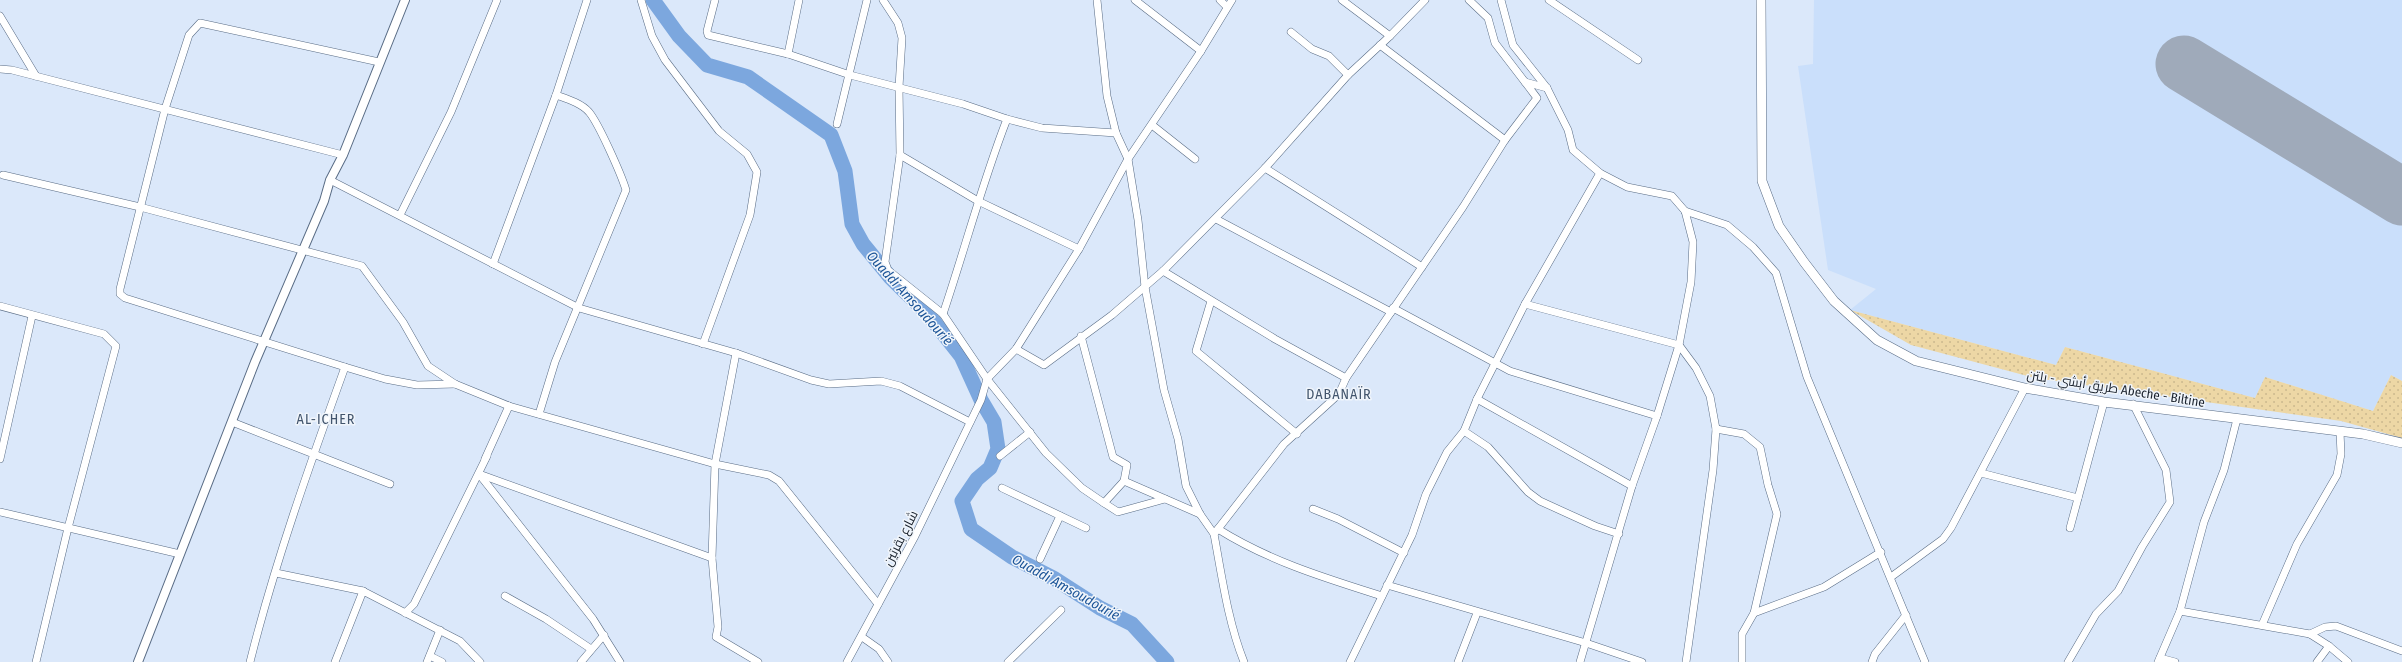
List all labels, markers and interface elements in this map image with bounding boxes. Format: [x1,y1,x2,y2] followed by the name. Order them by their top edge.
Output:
[863,248,956,349] water label: Ouaddi Amsoudourié
[2025,366,2206,413] street label: طريق أبشي - بلتن Abeche - Biltine
[1306,386,1372,403] district label: DABANAÏR
[297,411,355,428] district label: AL-ICHER
[880,508,922,569] street label: شارع بقرتين
[1009,551,1123,624] water label: Ouaddi Amsoudourié

